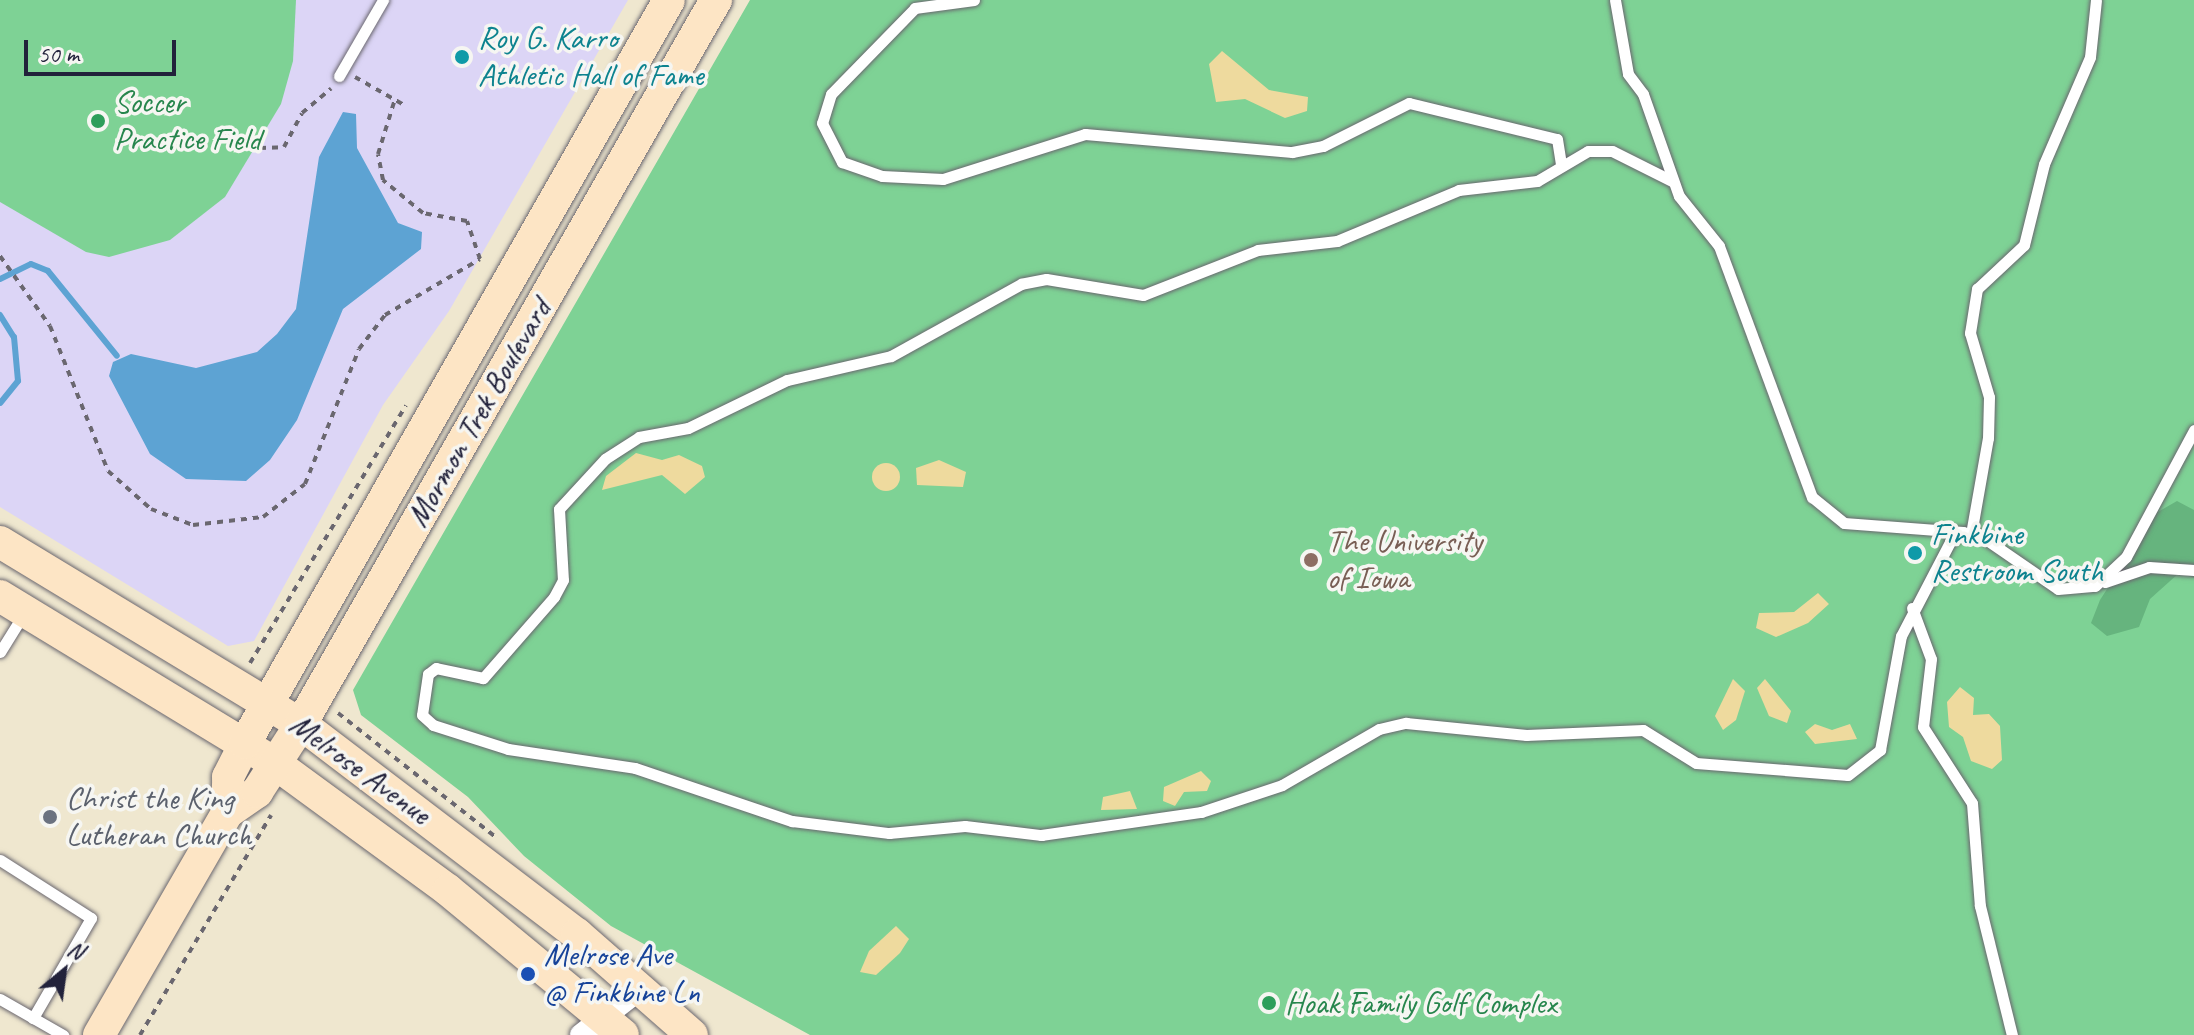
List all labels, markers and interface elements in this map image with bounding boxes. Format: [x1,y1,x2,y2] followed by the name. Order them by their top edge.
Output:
[478,20,705,95] place label: Roy G. Karro Athletic Hall of Fame
[28,24,180,74] scale bar
[38,39,79,69] text: 50 m
[453,48,471,66] marker: Roy G. Karro Athletic Hall of Fame
[114,84,261,159] place label: Soccer Practice Field
[89,112,107,130] marker: Soccer Practice Field
[398,292,560,534] street label: Mormon Trek Boulevard
[1931,516,2103,591] place label: Finkbine Restroom South
[1327,523,1482,598] place label: The University of Iowa
[1906,544,1924,562] marker: Finkbine Restroom South
[1302,551,1320,569] marker: The University of Iowa
[282,705,438,833] street label: Melrose Avenue
[66,780,253,855] place label: Christ the King Lutheran Church
[41,808,59,826] marker: Christ the King Lutheran Church
[24,931,104,1011] north arrow
[63,934,88,966] text: N
[544,937,699,1012] place label: Melrose Ave @ Finkbine Ln
[519,965,537,983] marker: Melrose Ave @ Finkbine Ln
[1285,984,1555,1022] place label: Hoak Family Golf Complex
[1260,994,1278,1012] marker: Hoak Family Golf Complex

